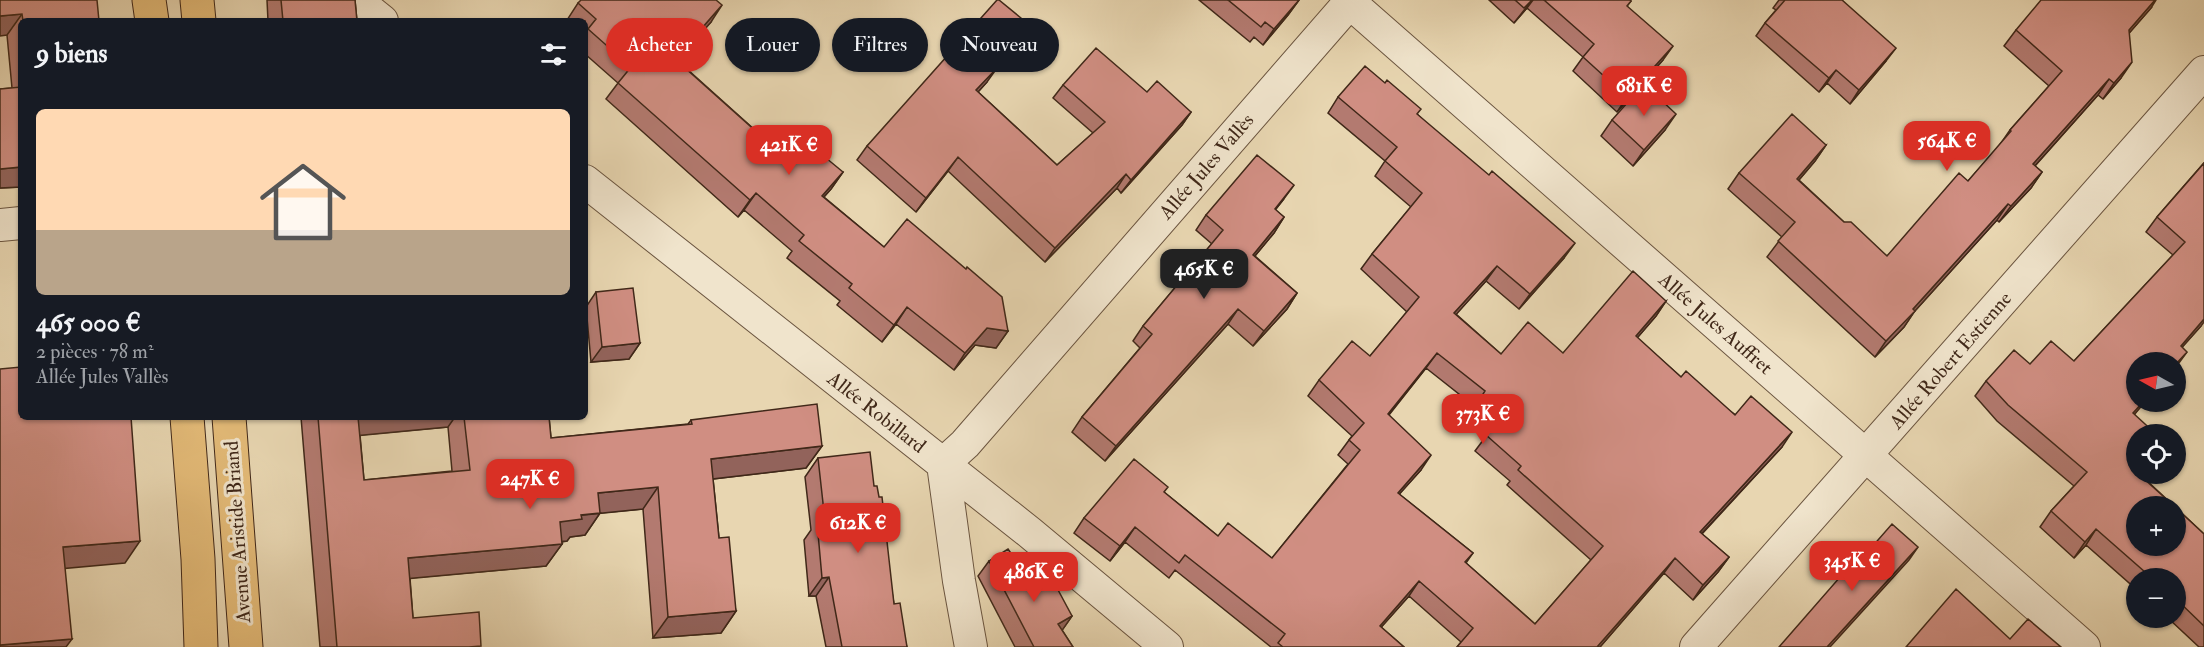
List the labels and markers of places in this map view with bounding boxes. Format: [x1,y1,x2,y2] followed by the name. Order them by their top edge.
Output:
[1595,66,1693,117] pin: 681K €
[1898,121,1996,172] pin: 564K €
[740,125,838,176] pin: 421K €
[1155,249,1253,300] pin: 465K €
[1434,394,1532,445] pin: 373K €
[481,459,579,510] pin: 247K €
[809,503,907,554] pin: 612K €
[1803,541,1901,592] pin: 345K €
[985,552,1083,603] pin: 486K €

